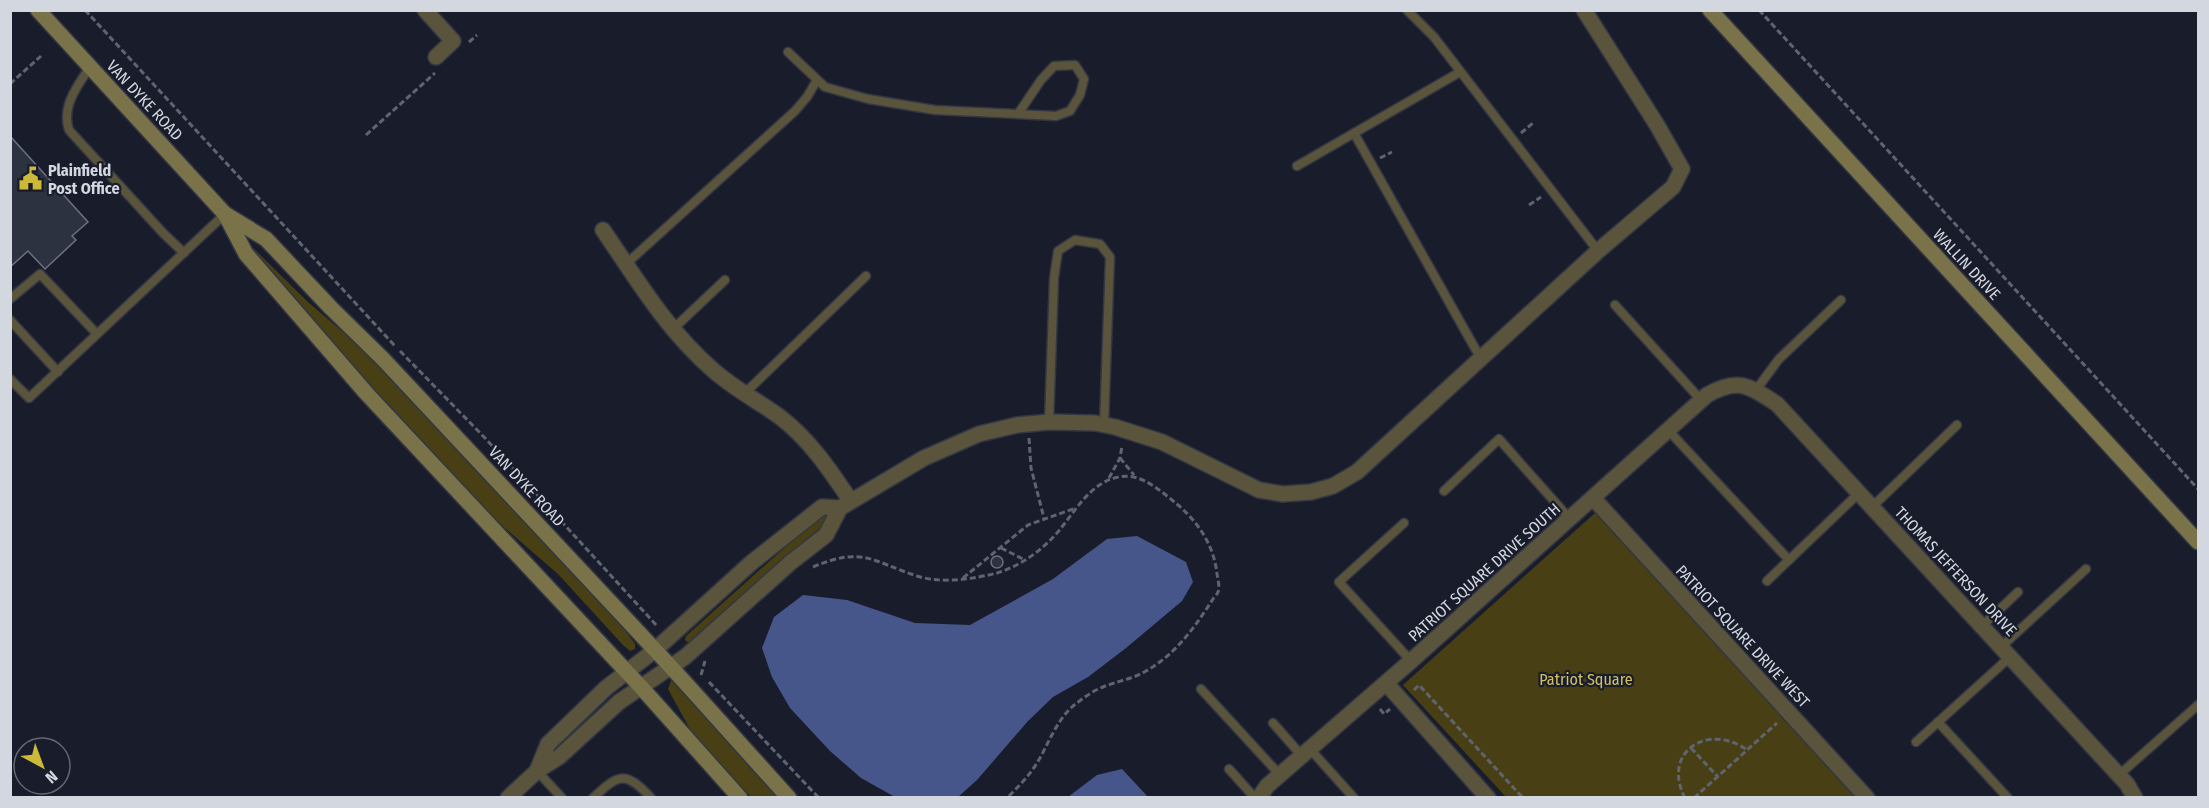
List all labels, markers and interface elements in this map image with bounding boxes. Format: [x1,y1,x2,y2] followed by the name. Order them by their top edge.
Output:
[103,56,187,144] street label: VAN DYKE ROAD
[48,161,120,198] place label: Plainfield Post Office
[17,166,43,192] public building icon: Plainfield Post Office
[1929,225,2004,304] street label: WALLIN DRIVE
[485,442,569,530] street label: VAN DYKE ROAD
[1404,499,1564,646] street label: PATRIOT SQUARE DRIVE SOUTH
[1891,503,2020,640] street label: THOMAS JEFFERSON DRIVE
[1672,561,1814,712] street label: PATRIOT SQUARE DRIVE WEST
[1539,670,1633,689] park label: Patriot Square
[12,736,72,796] north arrow
[42,767,61,787] text: N

